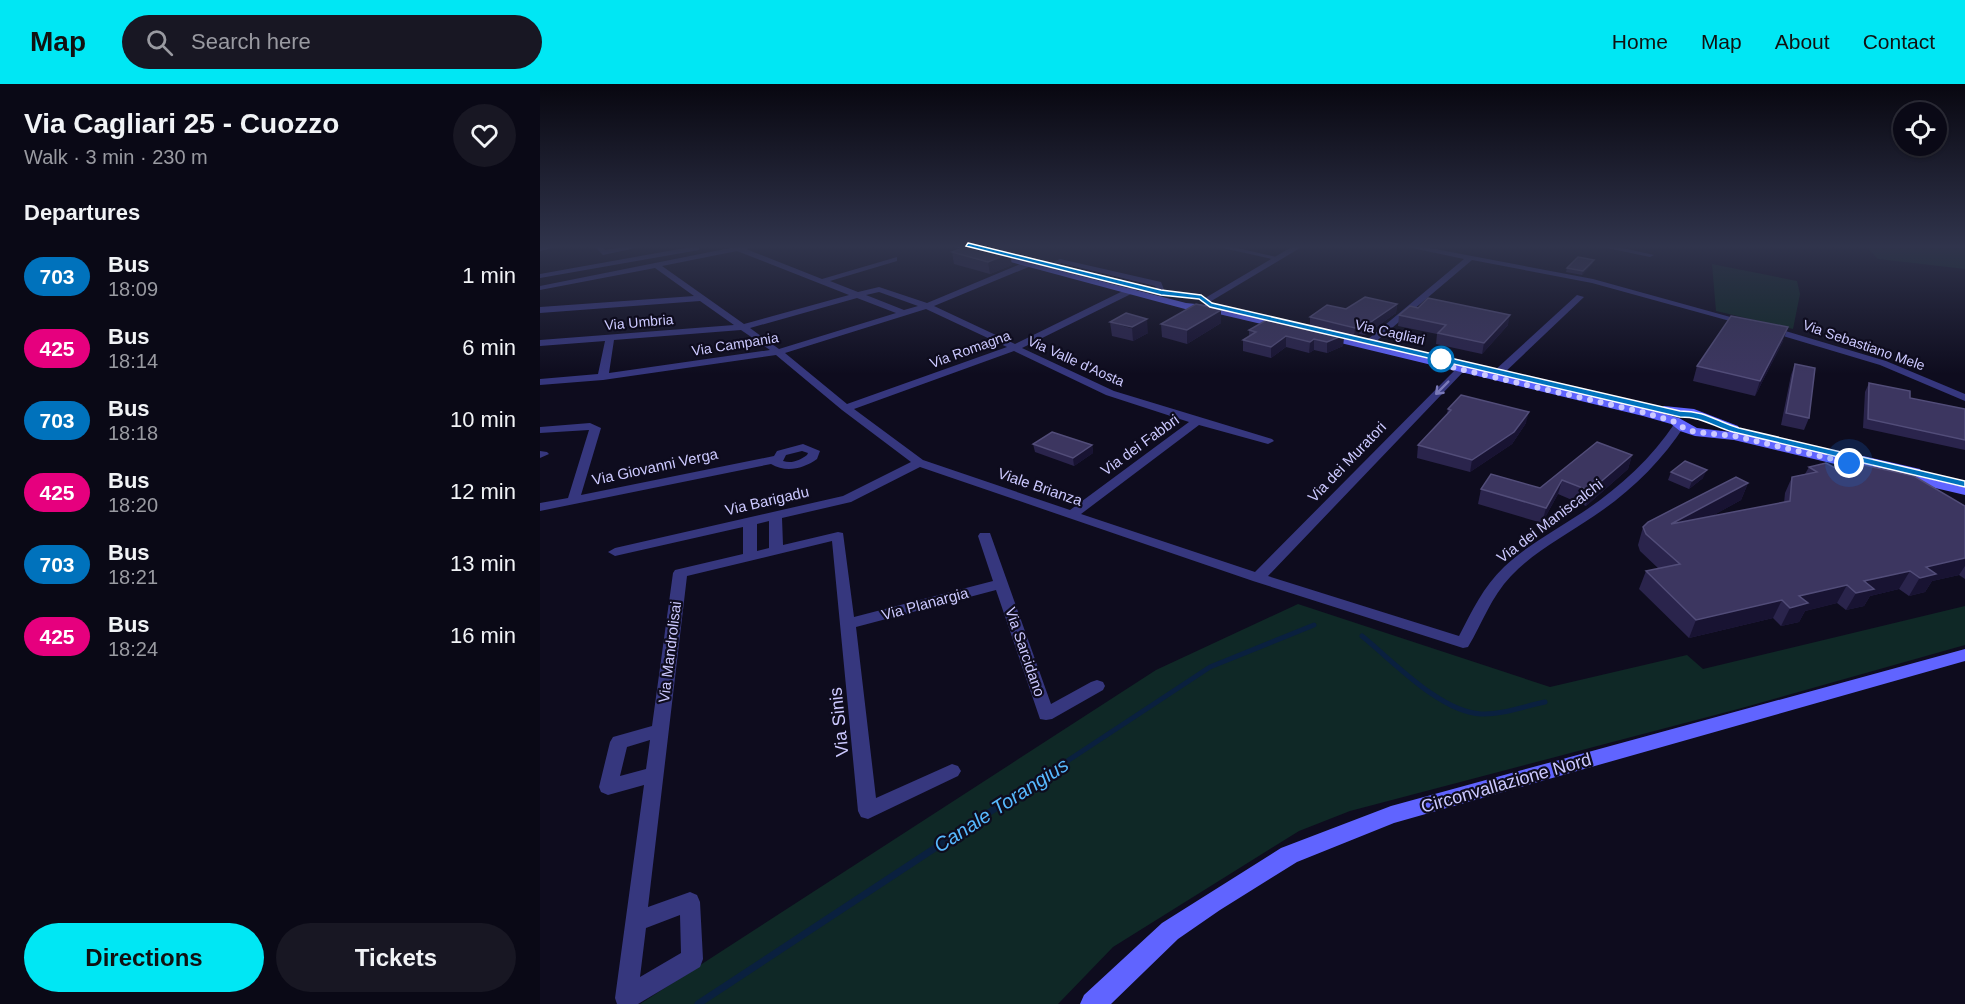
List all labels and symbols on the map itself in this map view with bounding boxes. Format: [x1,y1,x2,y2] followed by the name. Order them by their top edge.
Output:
[604,311,674,333] street label: Via Umbria
[1353,316,1427,348] street label: Via Cagliari
[1801,317,1927,373] street label: Via Sebastiano Mele
[928,327,1013,371] street label: Via Romagna
[690,329,780,359] street label: Via Campania
[1025,333,1127,390] street label: Via Valle d'Aosta
[1428,346,1454,372] unlabelled marker
[1435,381,1449,396] one-way arrow
[1097,411,1182,479] street label: Via dei Fabbri
[1304,418,1389,505] street label: Via dei Muratori
[590,445,720,488] street label: Via Giovanni Verga
[1834,448,1864,478] your location
[996,464,1085,509] street label: Viale Brianza
[1493,475,1606,566] street label: Via dei Maniscalchi
[723,483,811,518] street label: Via Barigadu
[880,584,971,623] street label: Via Planargia
[655,600,684,704] street label: Via Mandrolisai
[1002,605,1049,699] street label: Via Sarcidano
[825,686,853,758] street label: Via Sinis
[1419,749,1593,817] street label: Circonvallazione Nord
[930,753,1072,857] water label: Canale Torangius

